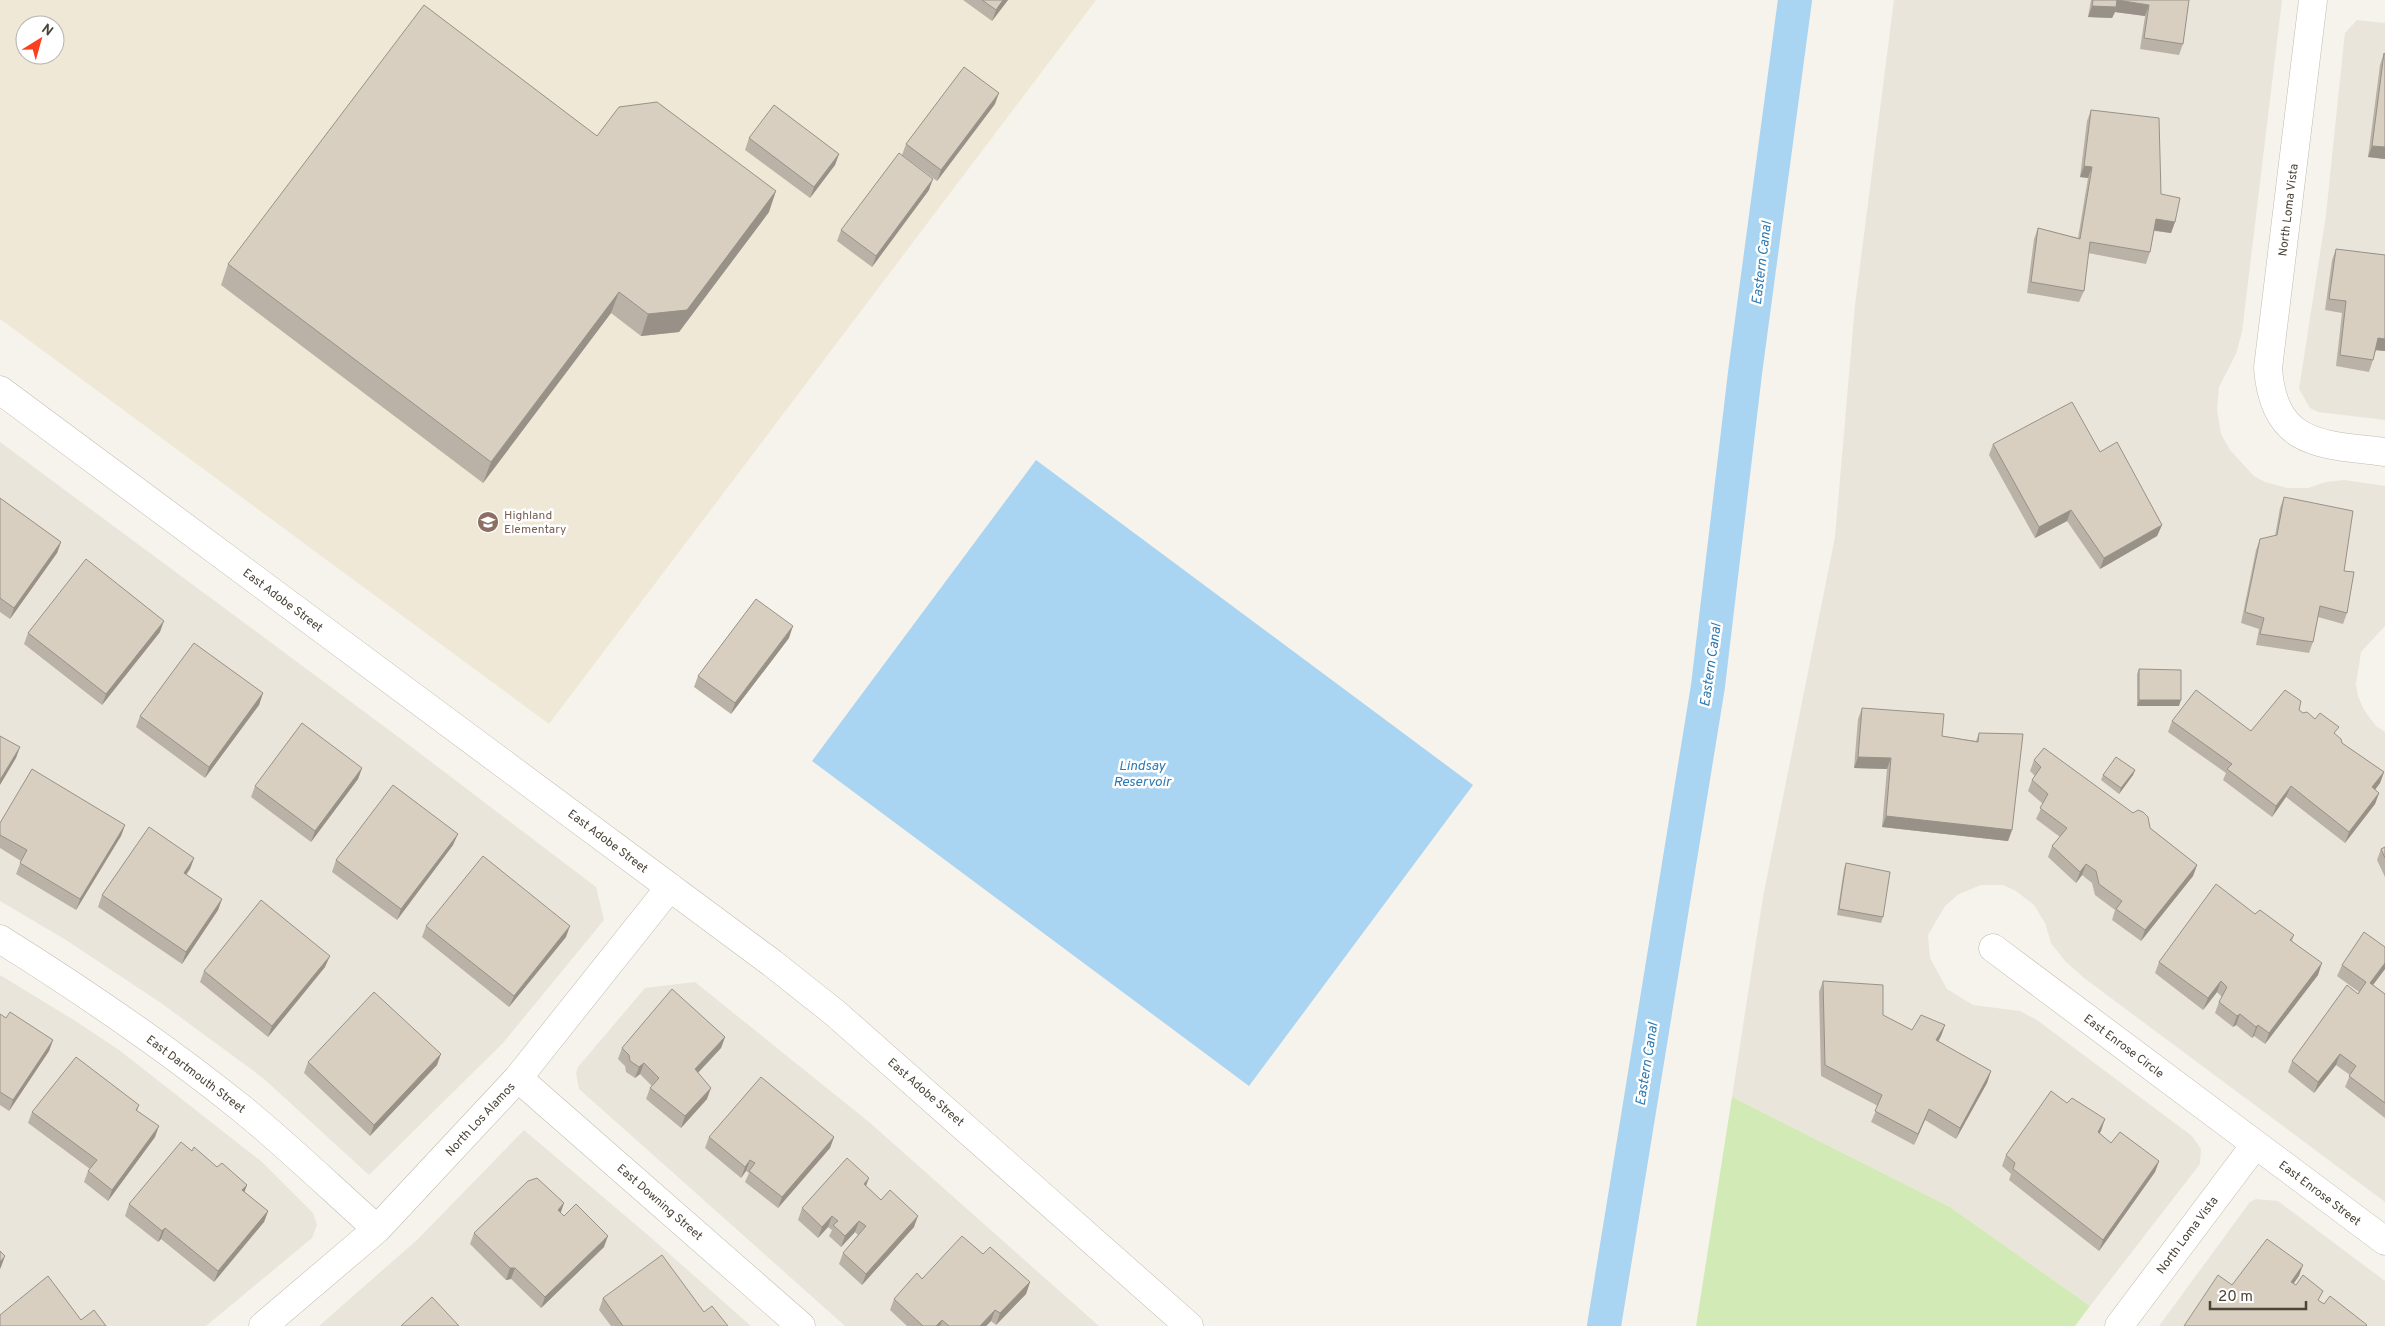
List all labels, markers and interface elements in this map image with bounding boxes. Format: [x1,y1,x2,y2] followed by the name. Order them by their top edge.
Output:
[15,15,65,65] north arrow
[38,21,56,41] text: N
[2275,163,2303,257] street label: North Loma Vista
[1749,219,1776,306] water label: Eastern Canal
[504,508,566,538] place label: Highland Elementary
[476,510,500,534] school or university icon: Highland Elementary
[239,565,326,636] street label: East Adobe Street
[1697,621,1726,708] water label: Eastern Canal
[1113,758,1172,791] water label: Lindsay Reservoir
[564,806,651,877] street label: East Adobe Street
[2080,1011,2167,1082] street label: East Enrose Circle
[1633,1020,1663,1107] water label: Eastern Canal
[143,1032,248,1117] street label: East Dartmouth Street
[884,1055,967,1130] street label: East Adobe Street
[442,1079,519,1160] street label: North Los Alamos
[2275,1158,2364,1230] street label: East Enrose Street
[613,1161,706,1245] street label: East Downing Street
[2153,1194,2222,1278] street label: North Loma Vista
[2210,1278,2306,1310] scale bar
[2218,1288,2253,1307] text: 20 m

